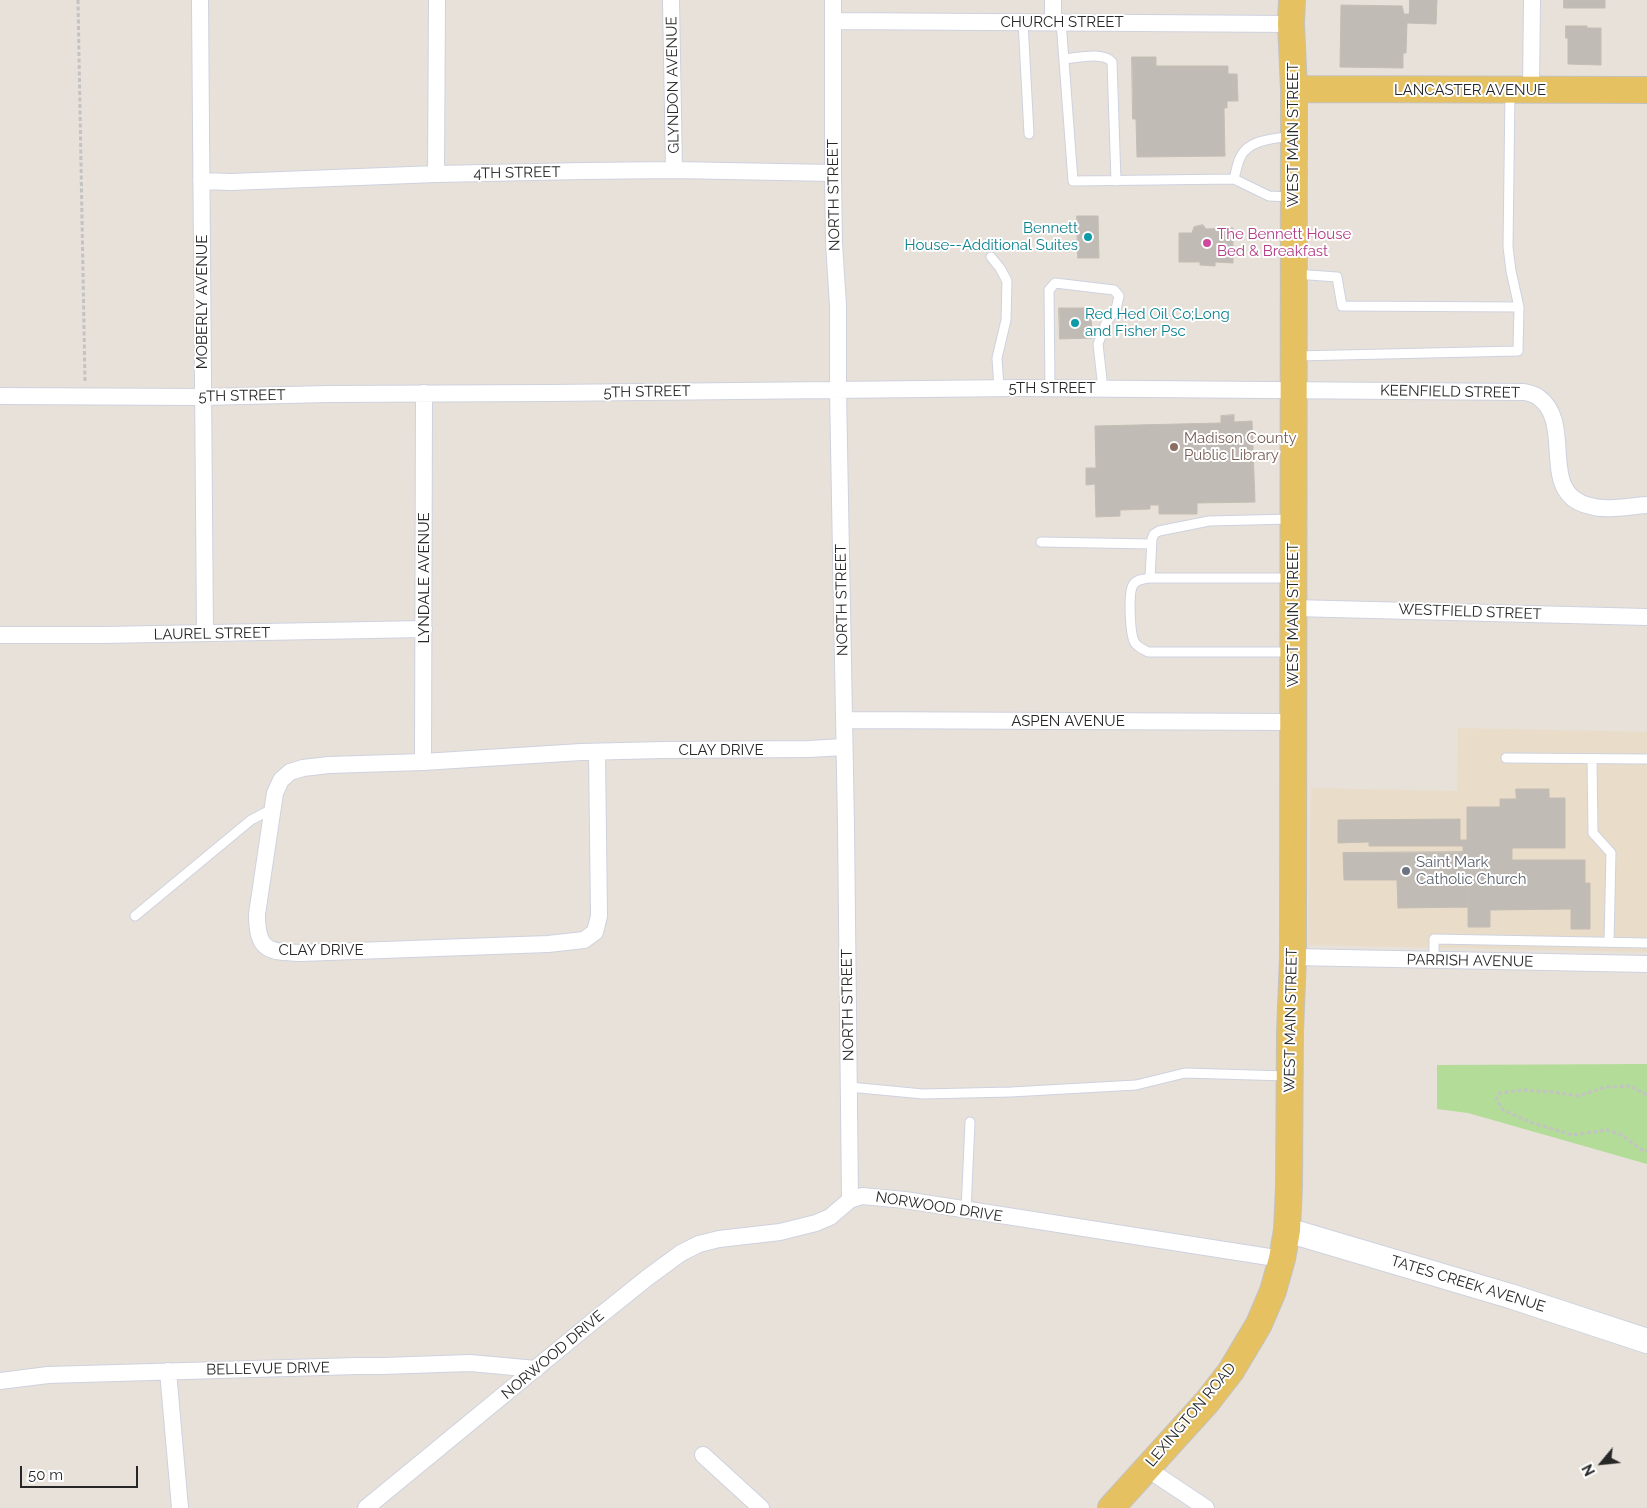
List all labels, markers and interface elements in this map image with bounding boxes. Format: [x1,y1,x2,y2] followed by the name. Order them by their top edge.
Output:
[1000,13,1124,31] street label: CHURCH STREET
[663,16,683,154] street label: GLYNDON AVENUE
[1284,63,1302,207] street label: WEST MAIN STREET
[1394,81,1546,99] street label: LANCASTER AVENUE
[824,139,844,251] street label: NORTH STREET
[473,163,561,183] street label: 4TH STREET
[904,219,1078,254] place label: Bennett House--Additional Suites
[1217,225,1351,260] place label: The Bennett House Bed & Breakfast
[1082,231,1094,243] marker: Bennett House--Additional Suites
[193,235,211,369] street label: MOBERLY AVENUE
[1201,237,1213,249] marker: The Bennett House Bed & Breakfast
[1085,305,1230,340] place label: Red Hed Oil Co;Long and Fisher Psc
[1069,317,1081,329] marker: Red Hed Oil Co;Long and Fisher Psc
[1008,379,1096,397] street label: 5TH STREET
[603,382,691,402] street label: 5TH STREET
[1380,382,1520,402] street label: KEENFIELD STREET
[198,386,286,406] street label: 5TH STREET
[1184,429,1297,464] place label: Madison County Public Library
[1168,441,1180,453] marker: Madison County Public Library
[415,512,433,644] street label: LYNDALE AVENUE
[1284,543,1302,687] street label: WEST MAIN STREET
[832,544,852,656] street label: NORTH STREET
[1398,601,1542,623] street label: WESTFIELD STREET
[153,624,271,644] street label: LAUREL STREET
[1011,712,1125,730] street label: ASPEN AVENUE
[678,741,764,759] street label: CLAY DRIVE
[1416,853,1526,888] place label: Saint Mark Catholic Church
[1400,865,1412,877] marker: Saint Mark Catholic Church
[278,941,364,959] street label: CLAY DRIVE
[1281,948,1301,1092] street label: WEST MAIN STREET
[838,949,858,1061] street label: NORTH STREET
[1407,951,1533,971] street label: PARRISH AVENUE
[874,1188,1004,1226] street label: NORWOOD DRIVE
[1388,1252,1548,1316] street label: TATES CREEK AVENUE
[498,1307,608,1403] street label: NORWOOD DRIVE
[206,1359,330,1379] street label: BELLEVUE DRIVE
[1142,1359,1240,1471] street label: LEXINGTON ROAD
[1577,1438,1627,1488] north arrow
[22,1456,140,1488] scale bar
[1579,1462,1598,1479] text: N
[28,1466,63,1484] text: 50 m

